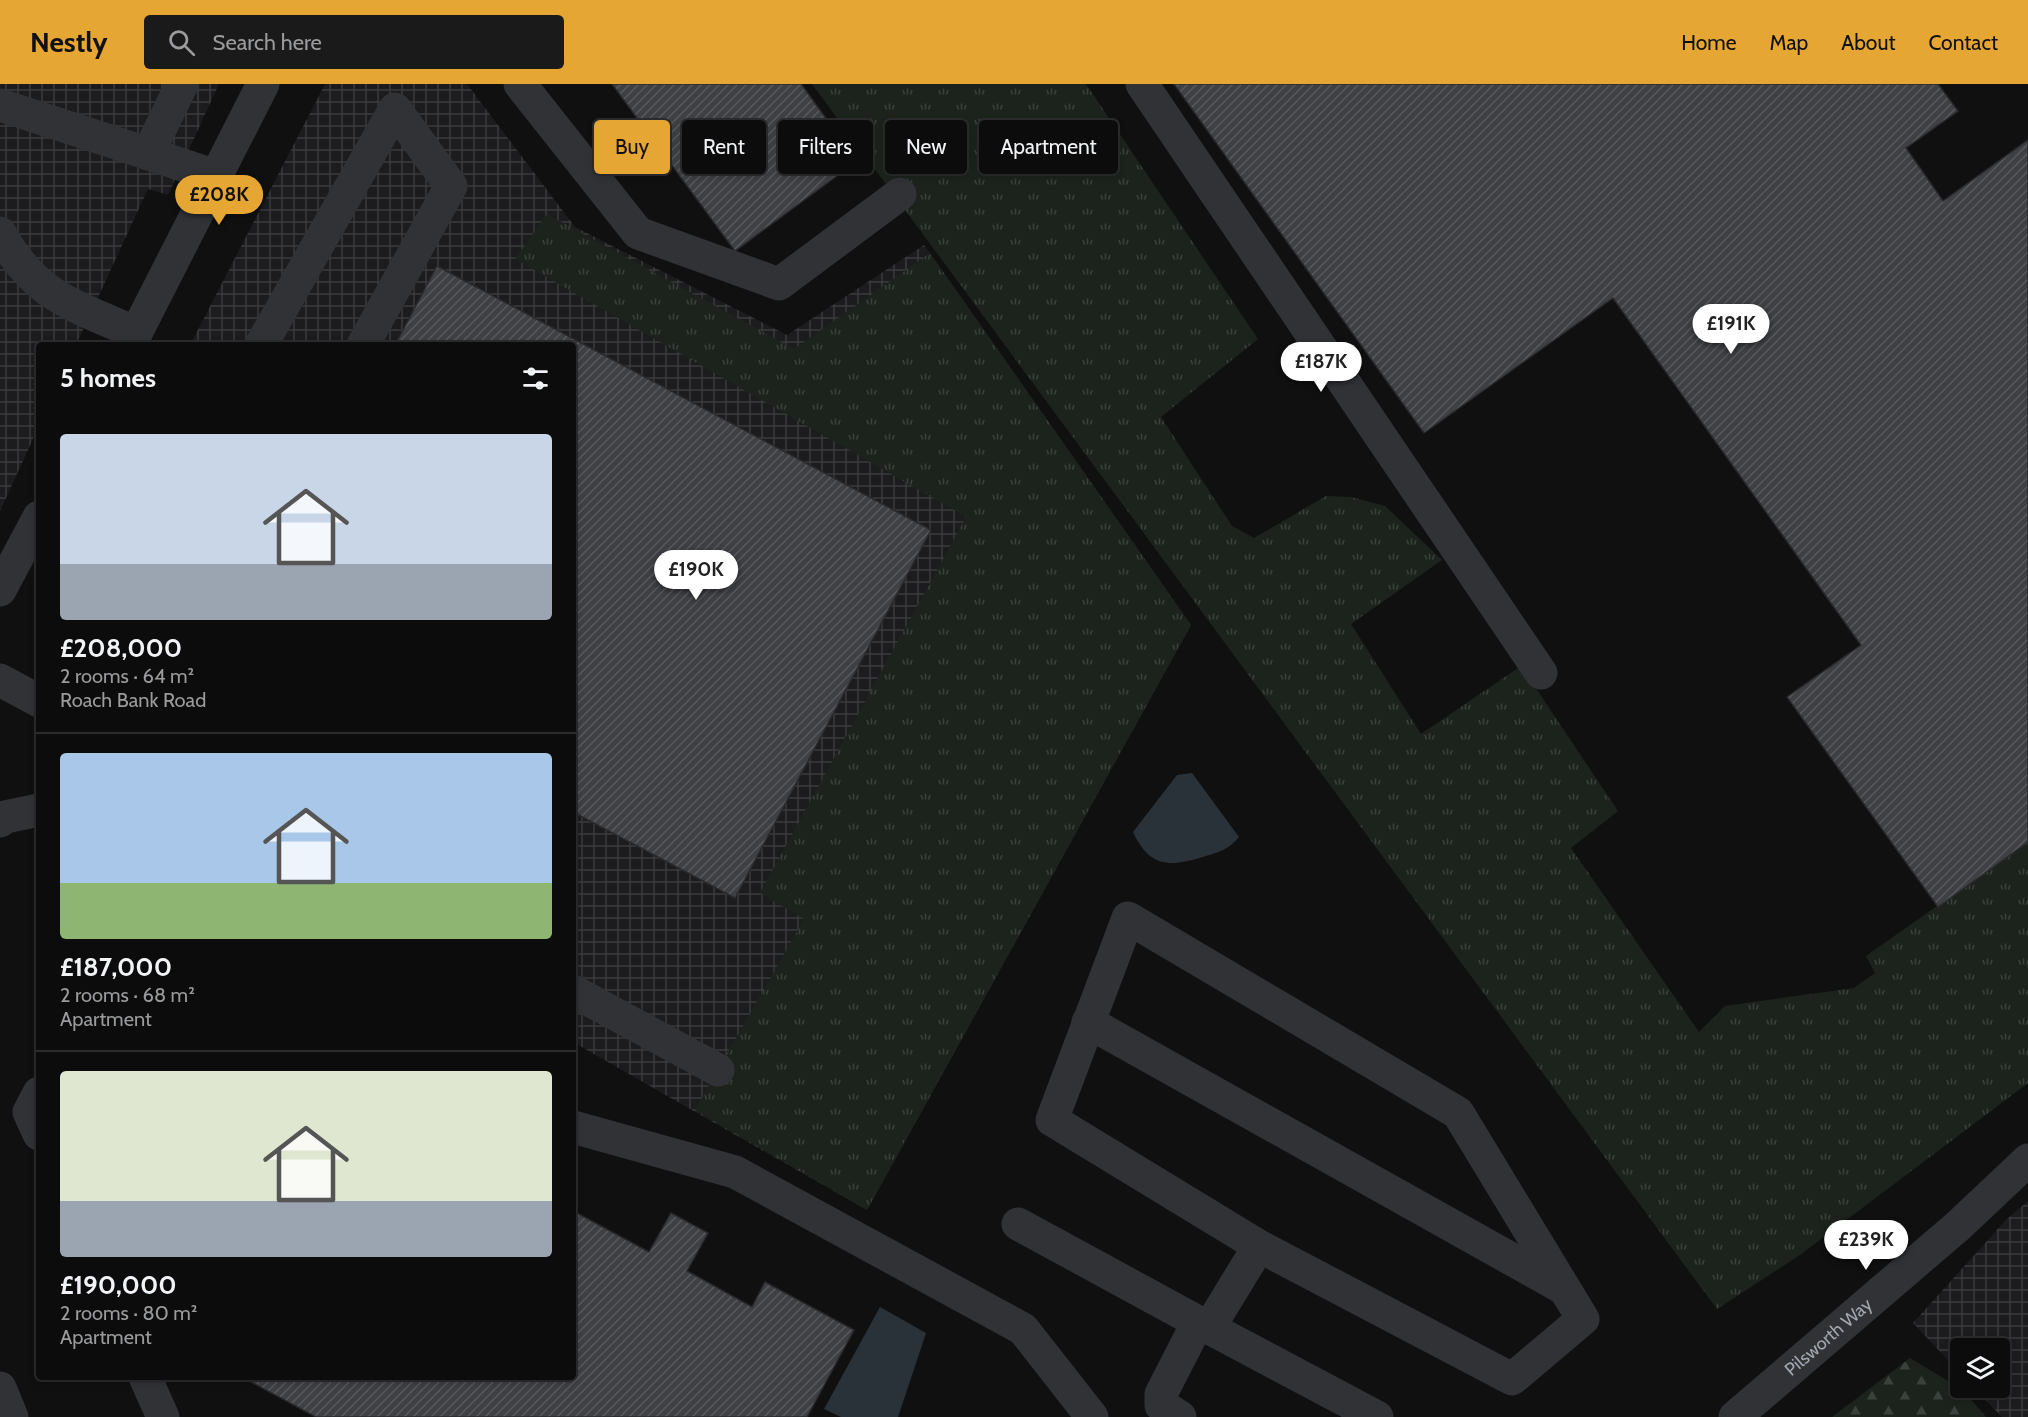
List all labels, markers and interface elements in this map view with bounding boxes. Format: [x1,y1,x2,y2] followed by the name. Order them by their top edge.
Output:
[144,15,564,69] search box
[30,25,108,59] text: Nestly
[165,26,198,59] icon: search
[213,29,322,56] text: Search here
[1681,30,1737,55] text: Home
[1770,30,1808,55] text: Map
[1841,30,1895,55] text: About
[1928,30,1998,55] text: Contact
[594,120,670,174] chip: Buy
[682,120,766,174] chip: Rent
[778,120,873,174] chip: Filters
[885,120,967,174] chip: New
[979,120,1118,174] chip: Apartment
[177,175,261,226] pin: £208K
[189,182,249,206] text: £208K
[1689,304,1773,355] pin: £191K
[1707,311,1755,335] text: £191K
[1279,342,1363,393] pin: £187K
[1295,349,1347,373] text: £187K
[60,362,156,394] text: 5 homes
[519,362,552,395] icon: filters
[252,473,360,581] icon: home
[654,550,738,601] pin: £190K
[668,557,724,581] text: £190K
[60,632,182,664] text: £208,000
[60,664,194,688] text: 2 rooms · 64 m²
[60,688,206,712] text: Roach Bank Road
[252,792,360,900] icon: home
[60,951,172,983] text: £187,000
[60,983,195,1007] text: 2 rooms · 68 m²
[60,1007,152,1031] text: Apartment
[252,1110,360,1218] icon: home
[1824,1220,1908,1271] pin: £239K
[1838,1227,1894,1251] text: £239K
[60,1269,177,1301] text: £190,000
[1780,1294,1877,1380] street label: Pilsworth Way
[60,1301,197,1325] text: 2 rooms · 80 m²
[60,1325,152,1349] text: Apartment
[1950,1338,2010,1398] map controls
[1950,1338,2010,1398] button: layers

